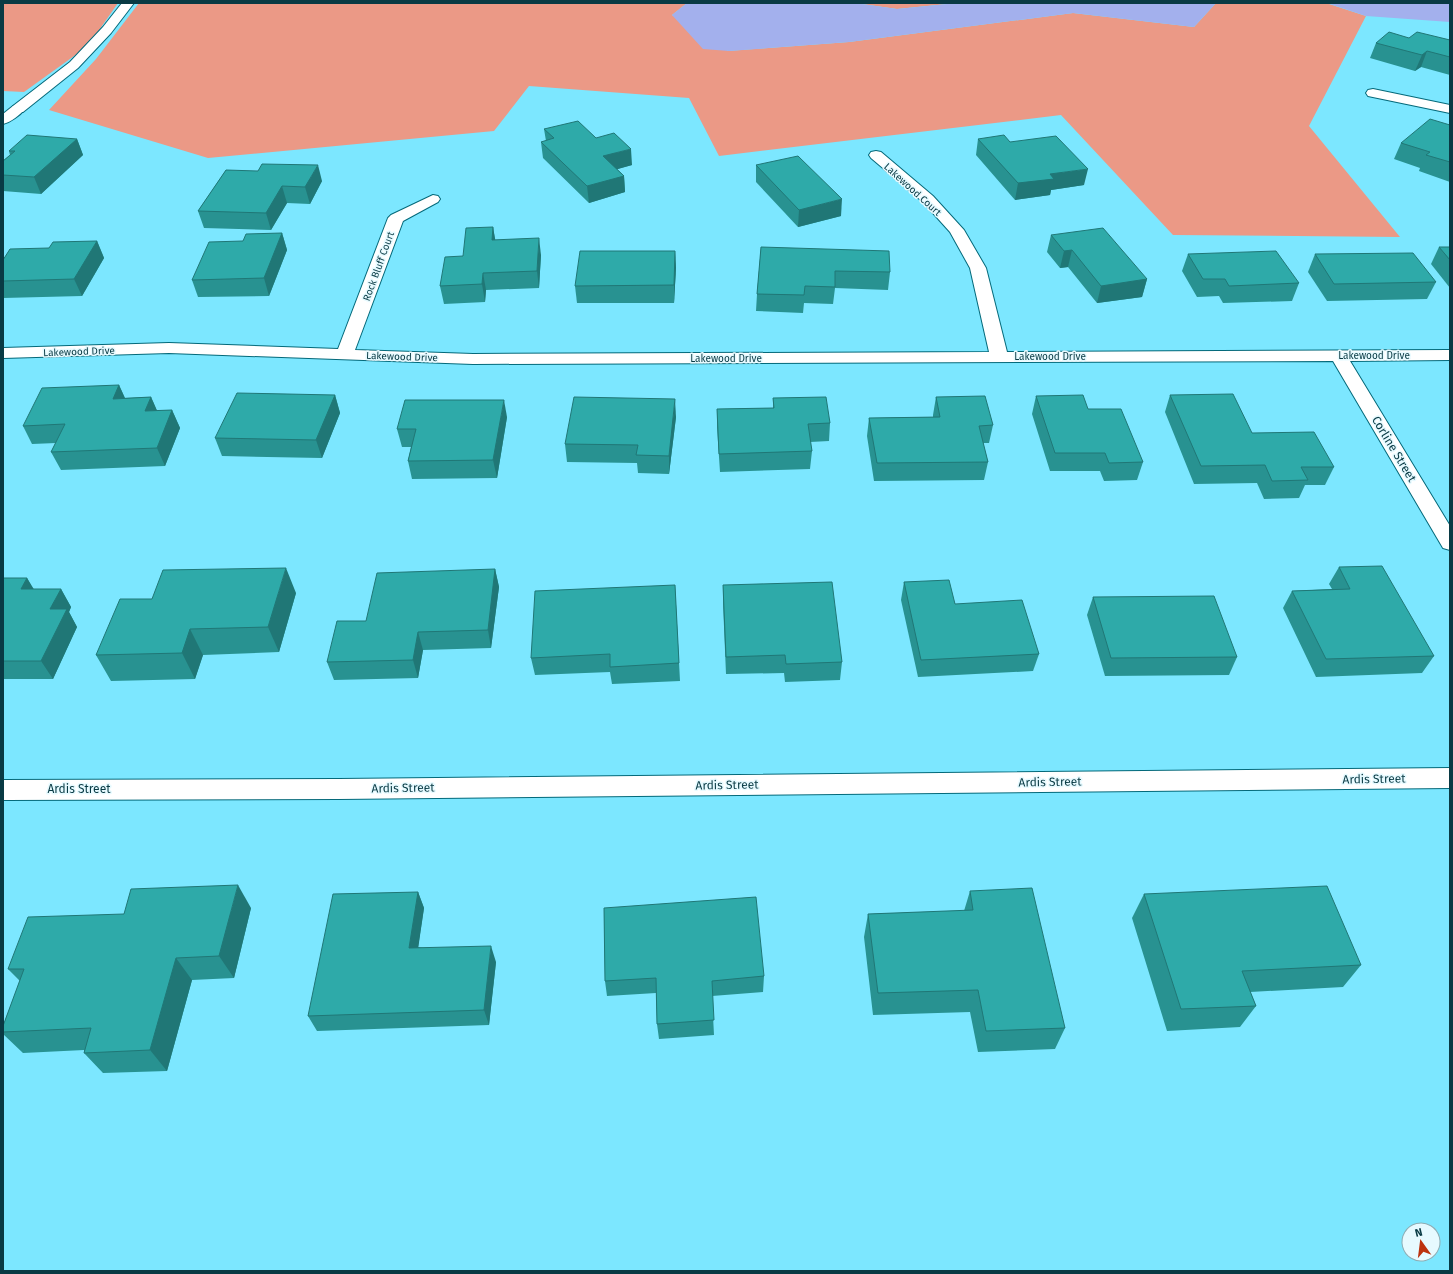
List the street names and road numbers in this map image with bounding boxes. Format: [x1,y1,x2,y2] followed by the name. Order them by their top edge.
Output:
[881,161,944,219] street label: Lakewood Court
[361,230,397,303] street label: Rock Bluff Court
[43,345,115,359] street label: Lakewood Drive
[366,350,438,364] street label: Lakewood Drive
[1338,350,1410,362] street label: Lakewood Drive
[1014,351,1086,363] street label: Lakewood Drive
[690,353,762,365] street label: Lakewood Drive
[1369,414,1419,485] street label: Corline Street
[1342,771,1406,787] street label: Ardis Street
[1018,774,1082,790] street label: Ardis Street
[695,777,759,793] street label: Ardis Street
[371,780,435,796] street label: Ardis Street
[47,782,111,796] street label: Ardis Street

